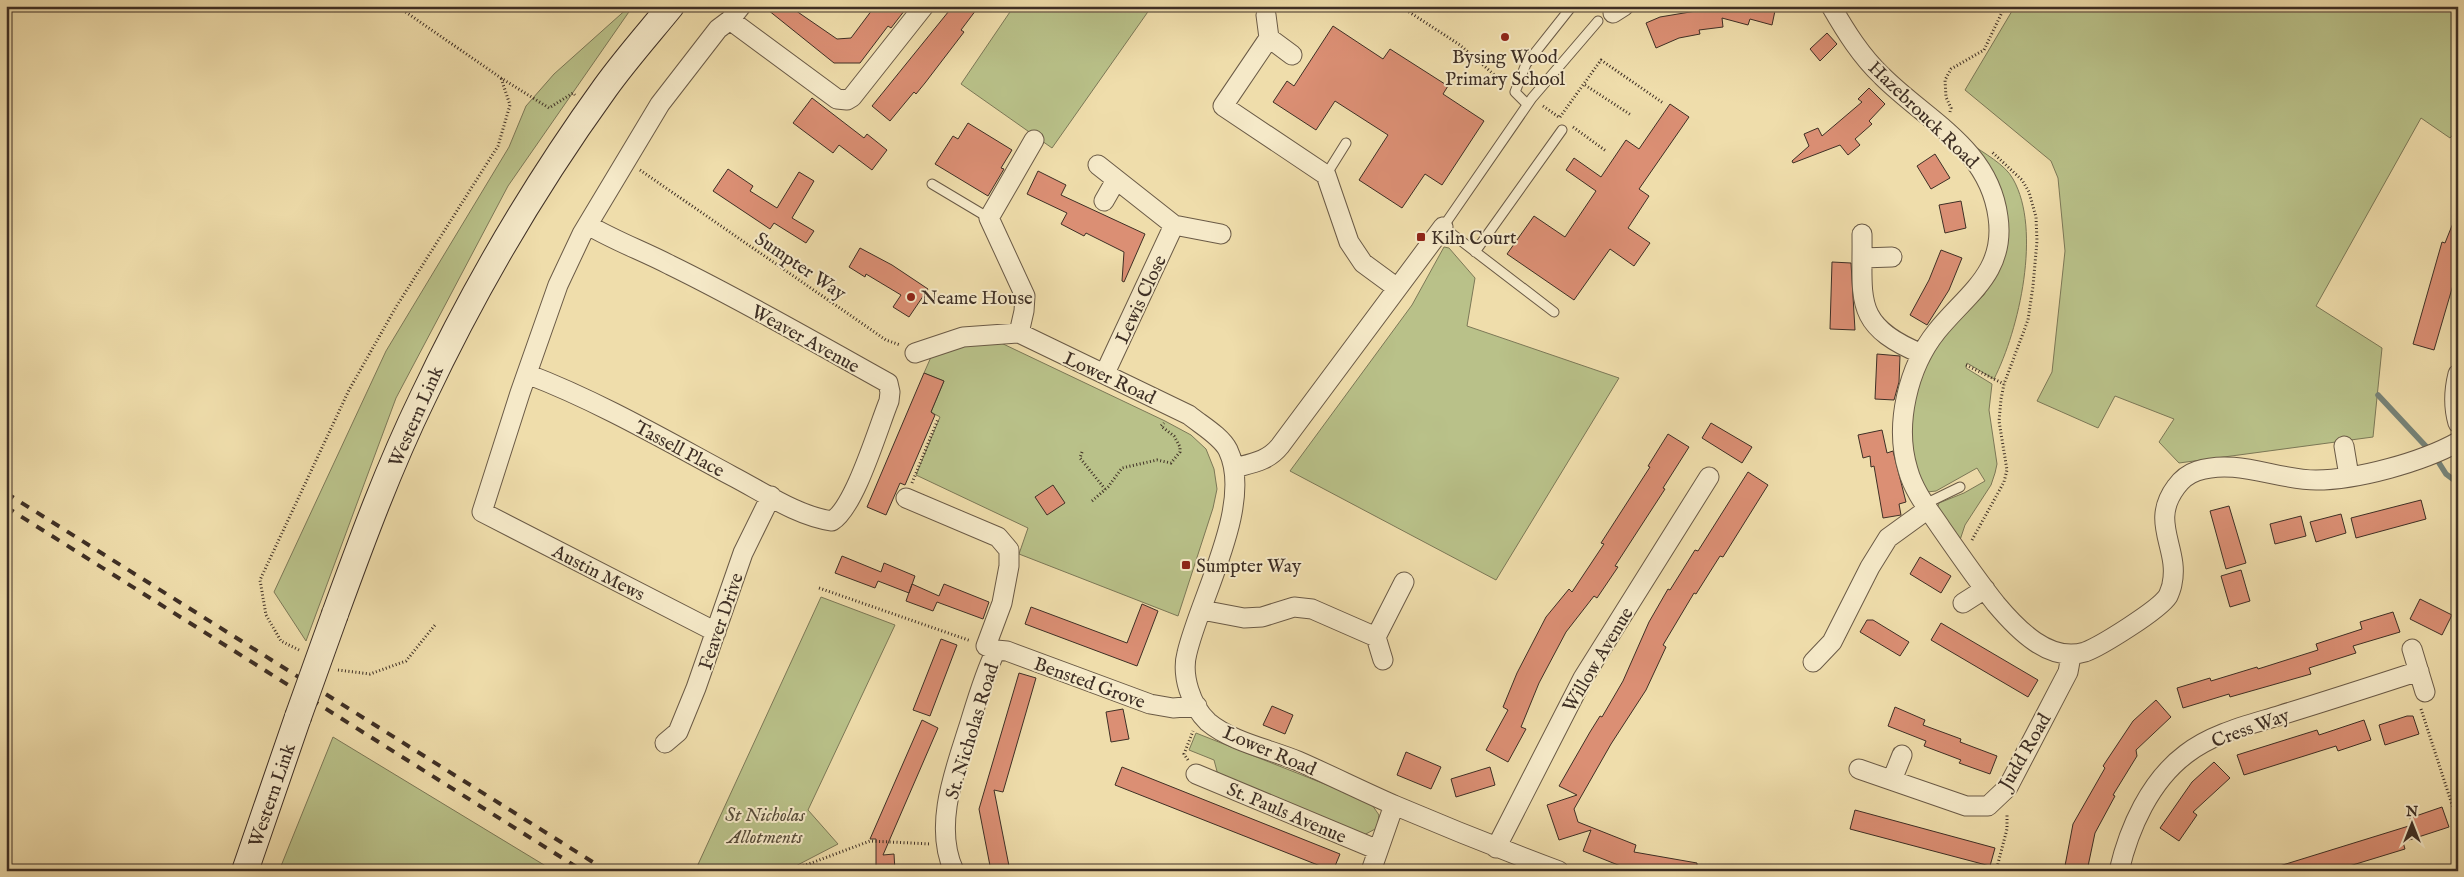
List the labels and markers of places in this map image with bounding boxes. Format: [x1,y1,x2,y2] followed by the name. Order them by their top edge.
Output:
[1499,31,1511,43] marker: Bysing Wood Primary School
[1445,46,1566,92] place label: Bysing Wood Primary School
[1431,227,1517,251] place label: Kiln Court
[1415,231,1427,243] marker: Kiln Court
[921,287,1033,311] place label: Neame House
[905,291,917,303] marker: Neame House
[1196,555,1302,579] place label: Sumpter Way
[1180,559,1192,571] marker: Sumpter Way

